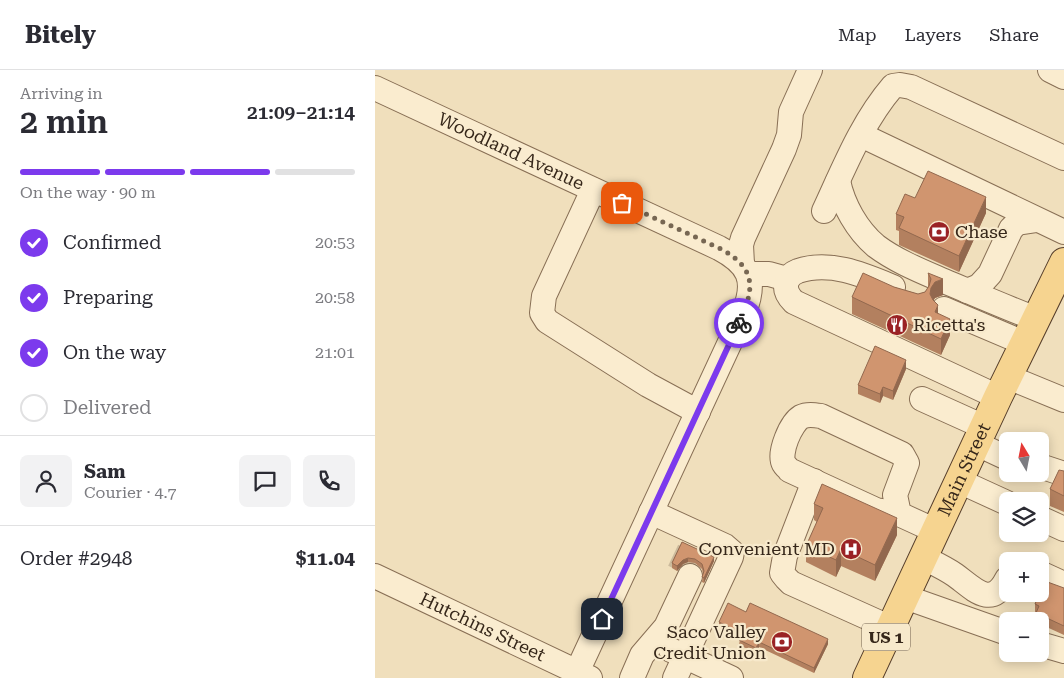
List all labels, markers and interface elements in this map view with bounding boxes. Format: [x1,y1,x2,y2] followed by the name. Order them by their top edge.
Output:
[25,21,96,49] text: Bitely
[838,24,877,45] text: Map
[905,24,961,45] text: Layers
[989,24,1039,45] text: Share
[20,84,103,103] text: Arriving in
[247,101,355,124] text: 21:09–21:14
[20,103,108,141] text: 2 min
[435,108,588,194] street label: Woodland Avenue
[601,182,643,224] pin
[20,183,156,202] text: On the way · 90 m
[608,189,636,217] icon: bag
[927,220,951,244] bank icon: Chase
[955,221,1008,242] place label: Chase
[20,229,48,257] icon: check
[63,231,161,254] text: Confirmed
[315,233,355,252] text: 20:53
[20,284,48,312] icon: check
[63,286,153,309] text: Preparing
[315,288,355,307] text: 20:58
[714,298,764,348] courier
[725,309,753,337] icon: bike
[885,313,909,337] restaurant icon: Ricetta's
[913,314,985,335] place label: Ricetta's
[20,339,48,367] icon: check
[63,341,166,364] text: On the way
[315,343,355,362] text: 21:01
[63,396,151,419] text: Delivered
[933,419,995,519] street label: Main Street
[999,432,1049,482] north arrow
[999,432,1049,662] map controls
[20,455,72,507] button: person
[239,455,291,507] button: chat
[303,455,355,507] button: phone
[84,460,126,483] text: Sam
[84,483,177,502] text: Courier · 4.7
[999,492,1049,542] button: layers
[839,537,863,561] hospital icon: Convenient MD
[698,538,835,559] place label: Convenient MD
[20,547,132,570] text: Order #2948
[296,547,355,570] text: $11.04
[999,552,1049,602] button: +
[417,588,549,665] street label: Hutchins Street
[581,598,623,640] pin
[588,605,616,633] icon: home
[999,612,1049,662] button: −
[653,621,766,663] place label: Saco Valley Credit Union
[862,624,910,650] road number: US 1
[770,630,794,654] bank icon: Saco Valley Credit Union

